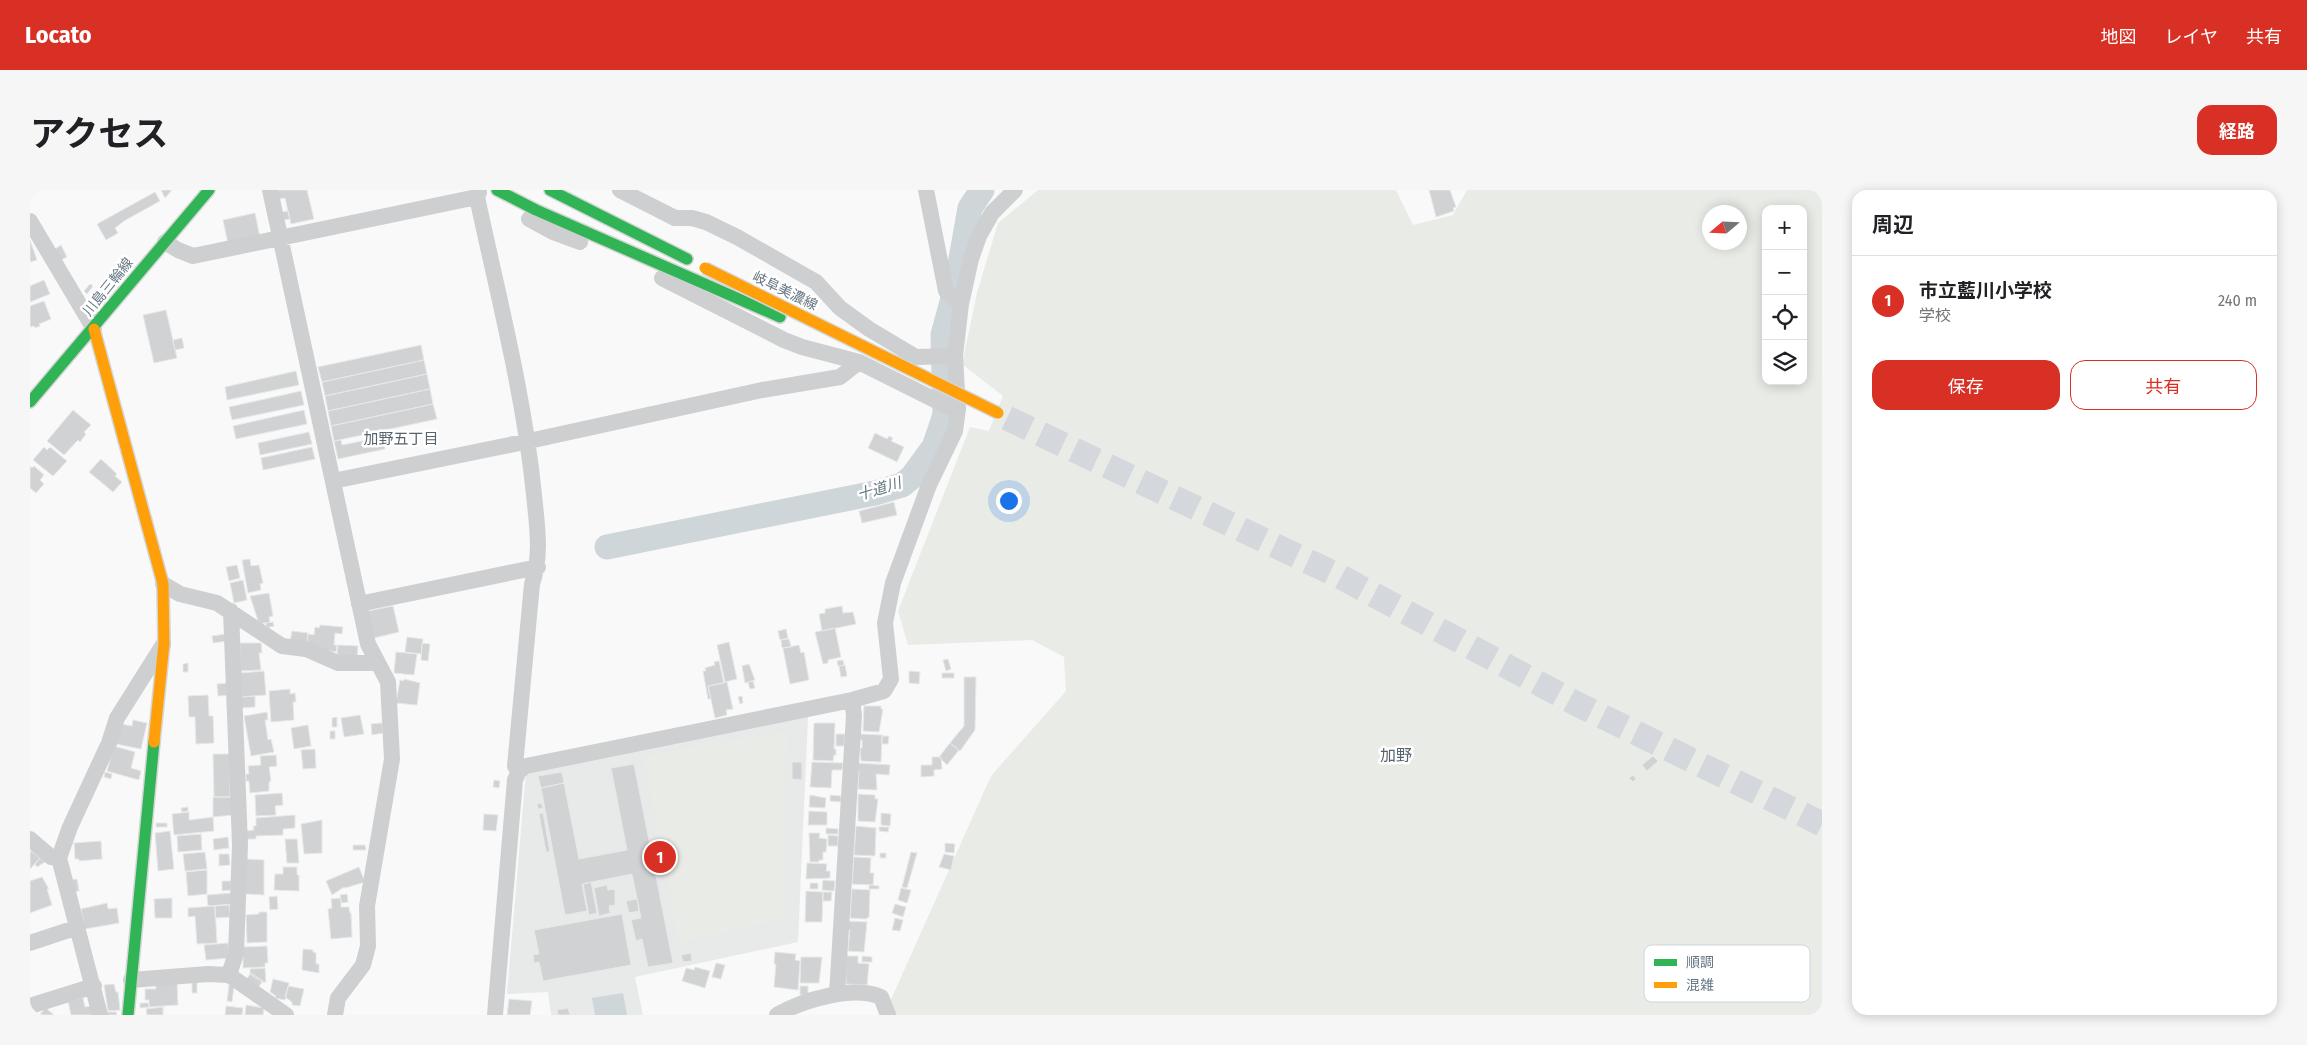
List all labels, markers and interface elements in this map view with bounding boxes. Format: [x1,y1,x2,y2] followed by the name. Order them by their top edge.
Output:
[25,21,91,49] text: Locato
[2101,26,2137,48] text: 地図
[2165,26,2218,48] text: レイヤ
[2246,26,2282,48] text: 共有
[2197,105,2277,155] button: 経路
[30,113,168,155] text: アクセス
[1702,205,1747,250] north arrow
[1762,205,1807,385] map controls
[1762,205,1807,250] button: +
[1872,212,1914,238] text: 周辺
[1762,250,1807,295] button: −
[79,254,137,320] street label: 川島三輪線
[750,268,820,314] street label: 岐阜美濃線
[1919,279,2052,302] text: 市立藍川小学校
[1885,291,1891,310] text: 1
[2218,291,2257,310] text: 240 m
[1762,295,1807,340] button: locate
[1919,306,1951,325] text: 学校
[1762,340,1807,385] button: layers
[1872,360,2060,410] button: 保存
[2070,360,2257,410] button: 共有
[363,430,439,448] district label: 加野五丁目
[855,473,905,504] water label: 十道川
[996,488,1022,514] your location
[1380,746,1412,765] district label: 加野
[644,838,676,876] pin: 1
[1644,945,1810,1002] legend
[1686,954,1714,971] text: 順調
[1686,977,1714,994] text: 混雑

